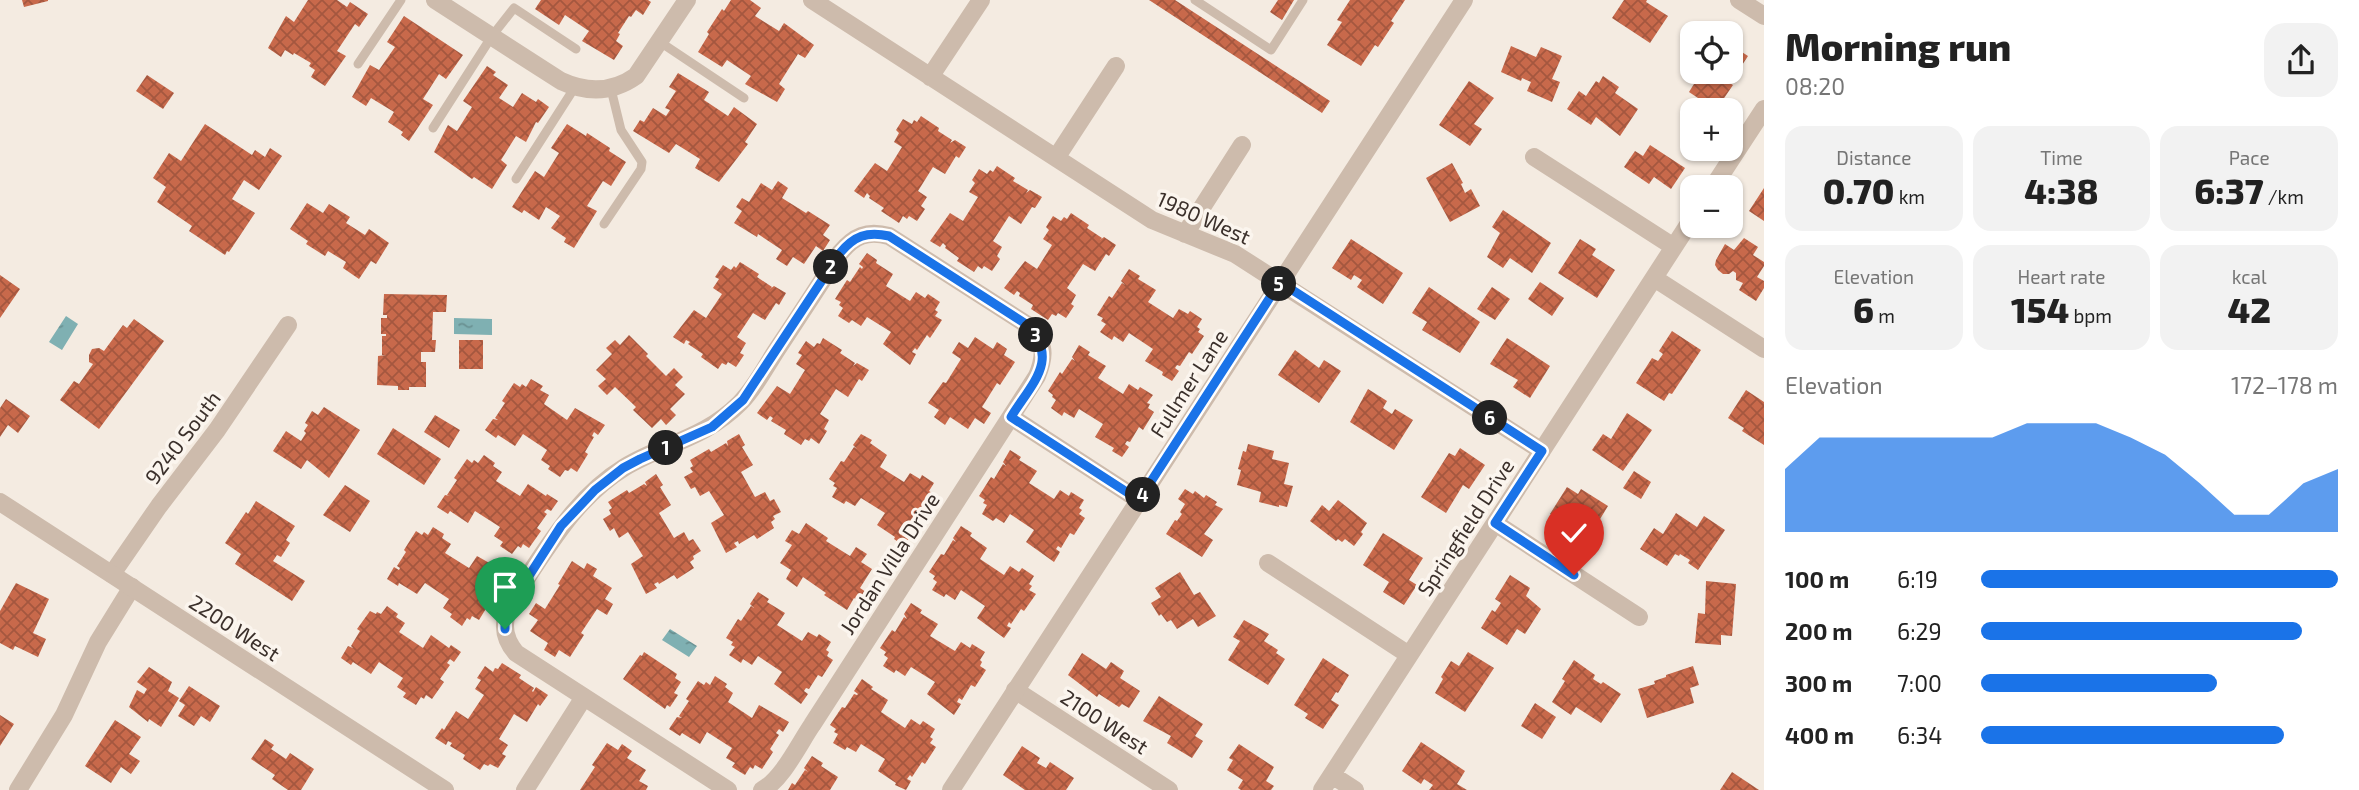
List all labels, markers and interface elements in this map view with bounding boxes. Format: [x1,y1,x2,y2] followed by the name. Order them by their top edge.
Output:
[1680,21,1743,238] map controls
[1680,21,1743,84] button: locate
[1785,23,2011,69] text: Morning run
[2264,23,2338,97] button: share
[1785,72,1845,100] text: 08:20
[1680,98,1743,161] button: +
[1836,146,1911,169] text: Distance
[2040,146,2083,169] text: Time
[2229,146,2270,169] text: Pace
[1823,169,1894,211] text: 0.70
[2024,169,2099,211] text: 4:38
[2194,169,2264,211] text: 6:37
[1680,175,1743,238] button: −
[1153,185,1255,249] street label: 1980 West
[1894,185,1925,208] text: km
[2264,185,2304,208] text: /km
[814,250,848,284] pin: 2
[825,255,836,278] text: 2
[1834,265,1914,288] text: Elevation
[2018,265,2105,288] text: Heart rate
[2232,265,2267,288] text: kcal
[1262,266,1296,302] pin: 5
[1273,272,1284,295] text: 5
[1853,288,1874,330] text: 6
[2011,288,2069,330] text: 154
[2227,288,2271,330] text: 42
[1874,304,1895,327] text: m
[2069,304,2112,327] text: bpm
[1018,318,1054,352] pin: 3
[1030,323,1041,346] text: 3
[1144,324,1232,442] street label: Fullmer Lane
[1785,371,1883,399] text: Elevation
[2231,371,2338,399] text: 172–178 m
[139,386,225,488] street label: 9240 South
[1472,400,1508,436] pin: 6
[1484,406,1495,429] text: 6
[648,430,684,466] pin: 1
[661,436,670,459] text: 1
[1411,454,1519,600] street label: Springfield Drive
[1126,477,1160,512] pin: 4
[1136,483,1149,506] text: 4
[834,488,944,638] street label: Jordan Villa Drive
[1544,503,1604,575] pin
[1555,514,1593,552] icon: check
[475,557,535,629] pin
[1785,565,1849,593] text: 100 m
[1897,565,1938,593] text: 6:19
[486,568,524,606] icon: arrive
[185,589,285,665] street label: 2200 West
[1785,617,1853,645] text: 200 m
[1897,617,1942,645] text: 6:29
[1785,669,1852,697] text: 300 m
[1897,669,1942,697] text: 7:00
[1057,683,1153,759] street label: 2100 West
[1785,721,1854,749] text: 400 m
[1897,721,1943,749] text: 6:34

